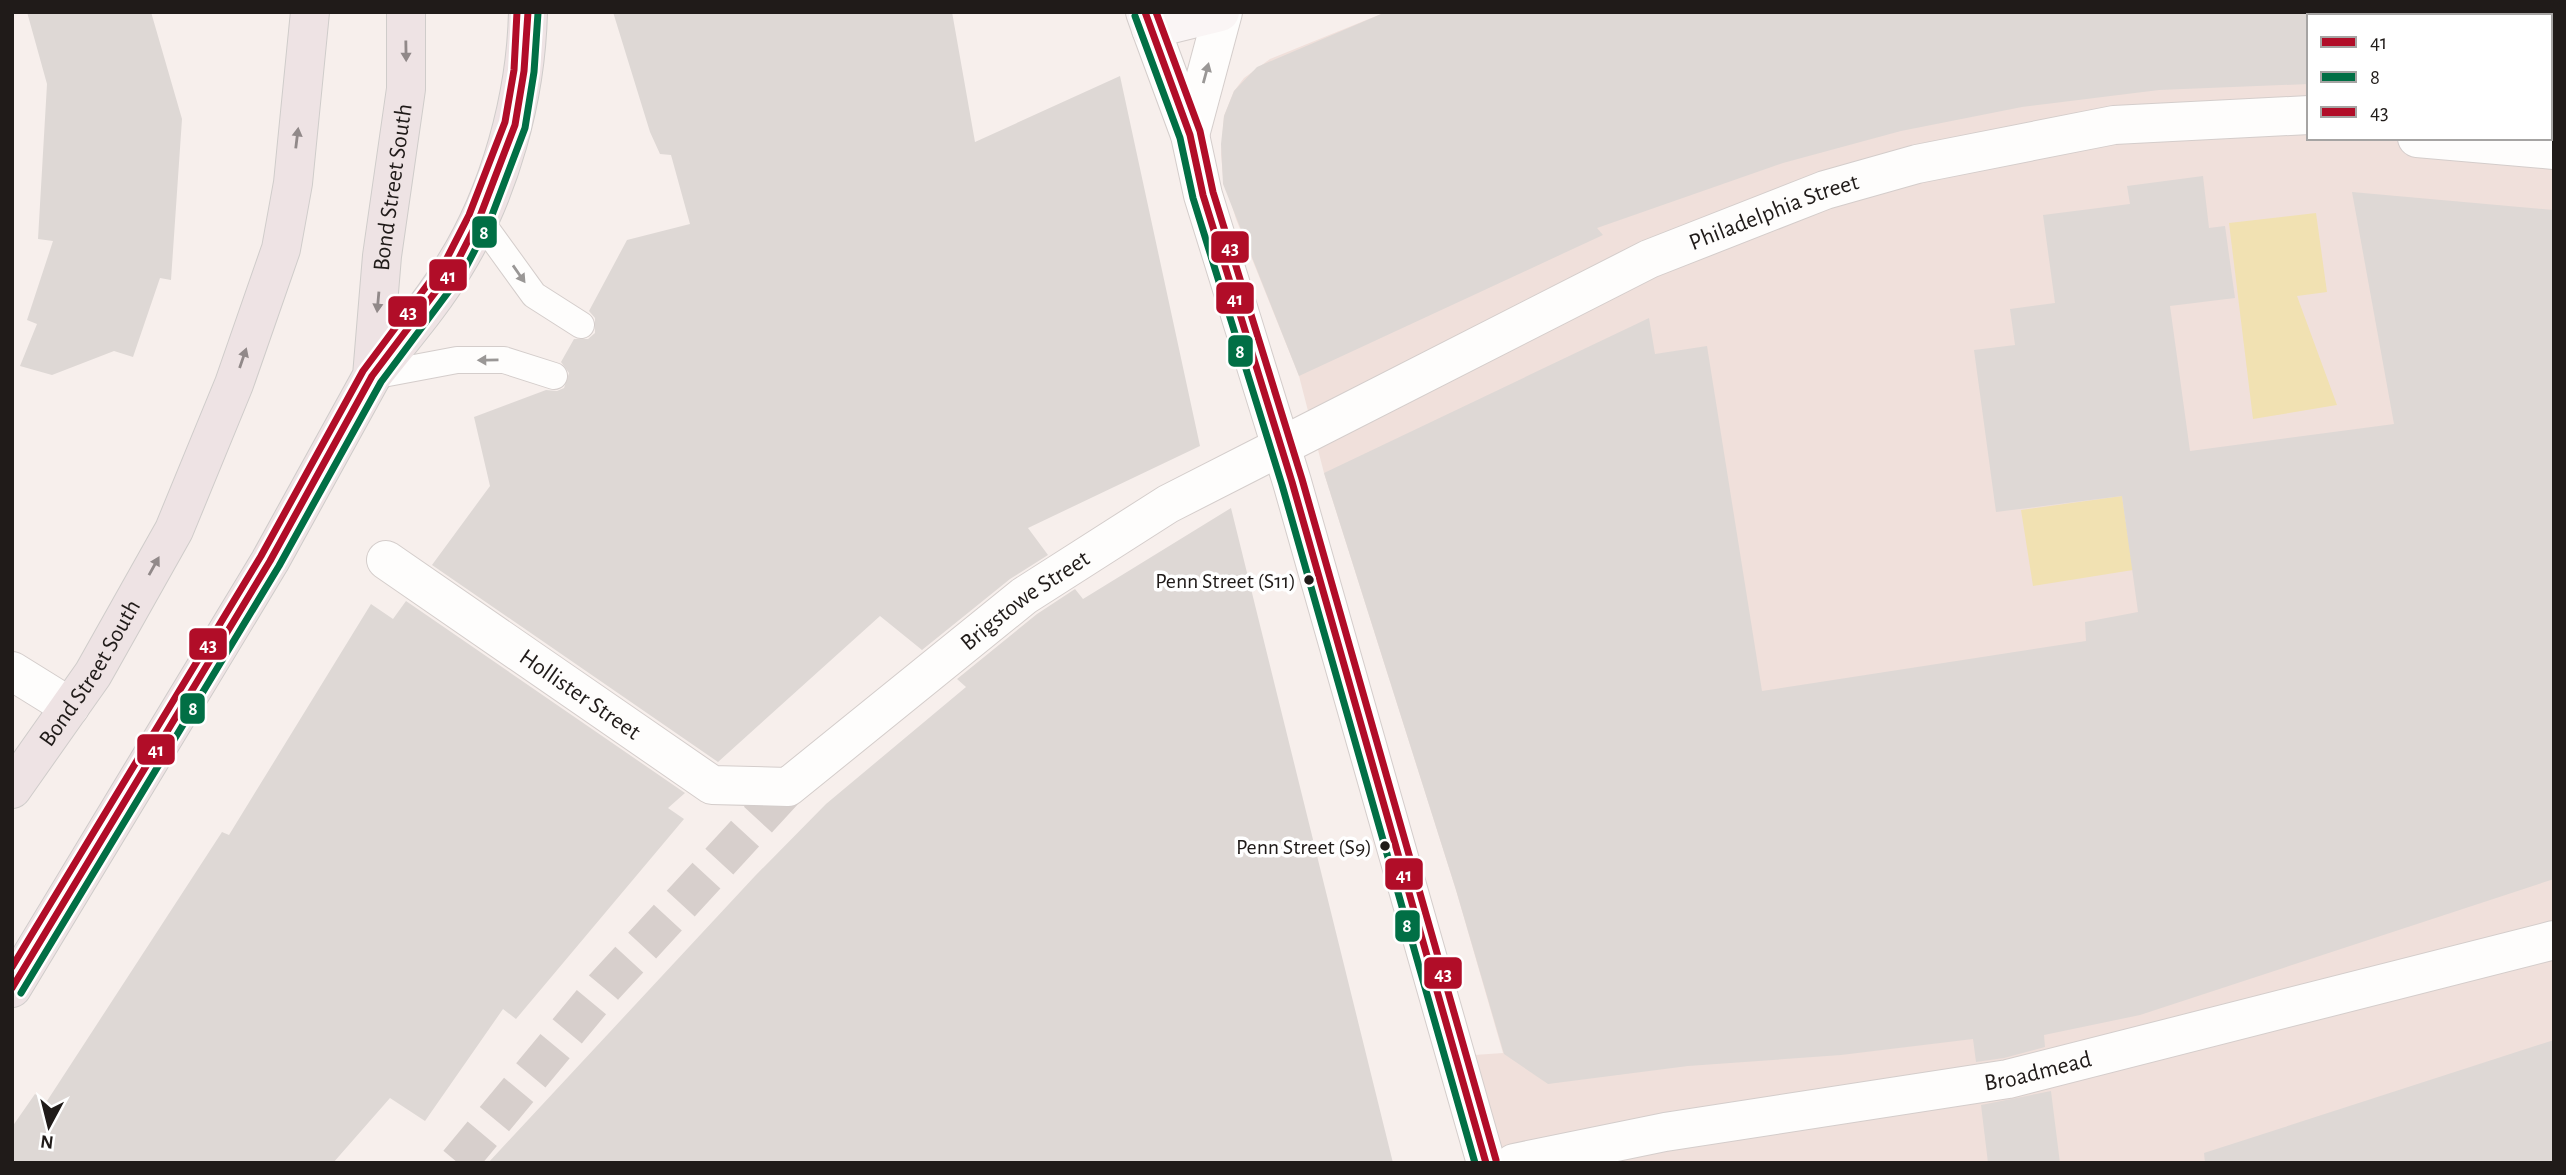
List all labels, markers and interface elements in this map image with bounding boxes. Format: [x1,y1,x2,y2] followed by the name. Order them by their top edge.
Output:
[2307,14,2552,140] legend
[2370,32,2387,53] text: 41
[400,40,412,62] one-way arrow
[1201,62,1212,84] one-way arrow
[2370,67,2380,88] text: 8
[370,102,417,272] street label: Bond Street South
[2370,102,2389,123] text: 43
[292,127,303,149] one-way arrow
[1686,170,1862,255] street label: Philadelphia Street
[471,215,498,249] line badge: 8
[479,224,489,243] text: 8
[1210,230,1250,264] line badge: 43
[1221,239,1239,258] text: 43
[428,258,468,292] line badge: 41
[511,265,525,283] one-way arrow
[440,267,456,286] text: 41
[1215,281,1255,315] line badge: 41
[1227,290,1243,309] text: 41
[372,291,383,313] one-way arrow
[387,295,428,328] line badge: 43
[399,303,417,322] text: 43
[1227,334,1254,368] line badge: 8
[1235,343,1245,362] text: 8
[238,347,249,368] one-way arrow
[477,354,499,366] one-way arrow
[956,546,1094,655] street label: Brigstowe Street
[148,557,160,576] one-way arrow
[1155,570,1296,592] place label: Penn Street (S11)
[1302,573,1316,587] marker: Penn Street (S11)
[35,596,145,751] street label: Bond Street South
[188,627,228,661] line badge: 43
[199,636,217,655] text: 43
[515,645,645,745] street label: Hollister Street
[179,692,206,725] line badge: 8
[188,700,198,719] text: 8
[136,733,176,766] line badge: 41
[148,741,164,760] text: 41
[1236,836,1372,858] place label: Penn Street (S9)
[1378,839,1392,853] marker: Penn Street (S9)
[1384,857,1424,891] line badge: 41
[1396,866,1412,885] text: 41
[1394,909,1421,943] line badge: 8
[1402,917,1412,936] text: 8
[1423,956,1463,990] line badge: 43
[1434,965,1452,984] text: 43
[1983,1047,2094,1096] street label: Broadmead
[14,1091,84,1161] north arrow
[39,1131,55,1152] text: N

